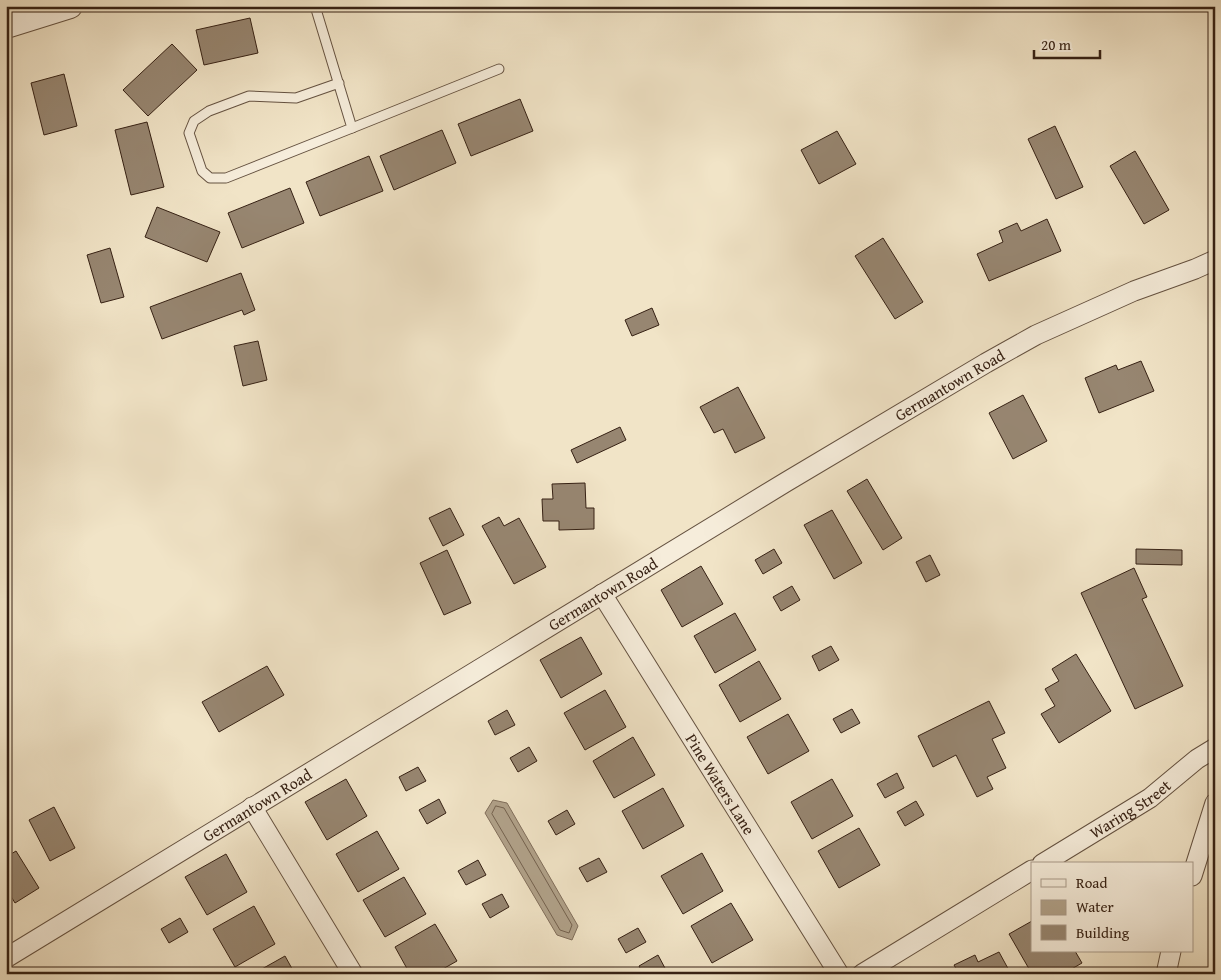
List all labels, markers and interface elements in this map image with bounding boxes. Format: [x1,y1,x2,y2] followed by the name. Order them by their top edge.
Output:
[1034,28,1100,60] scale bar
[1041,34,1072,55] text: 20 m
[890,343,1009,427] street label: Germantown Road
[543,551,662,636] street label: Germantown Road
[680,729,761,839] street label: Pine Waters Lane
[198,762,317,847] street label: Germantown Road
[1085,773,1176,844] street label: Waring Street
[1031,862,1194,952] legend
[1076,872,1107,893] text: Road
[1076,896,1114,917] text: Water
[1076,922,1130,943] text: Building

